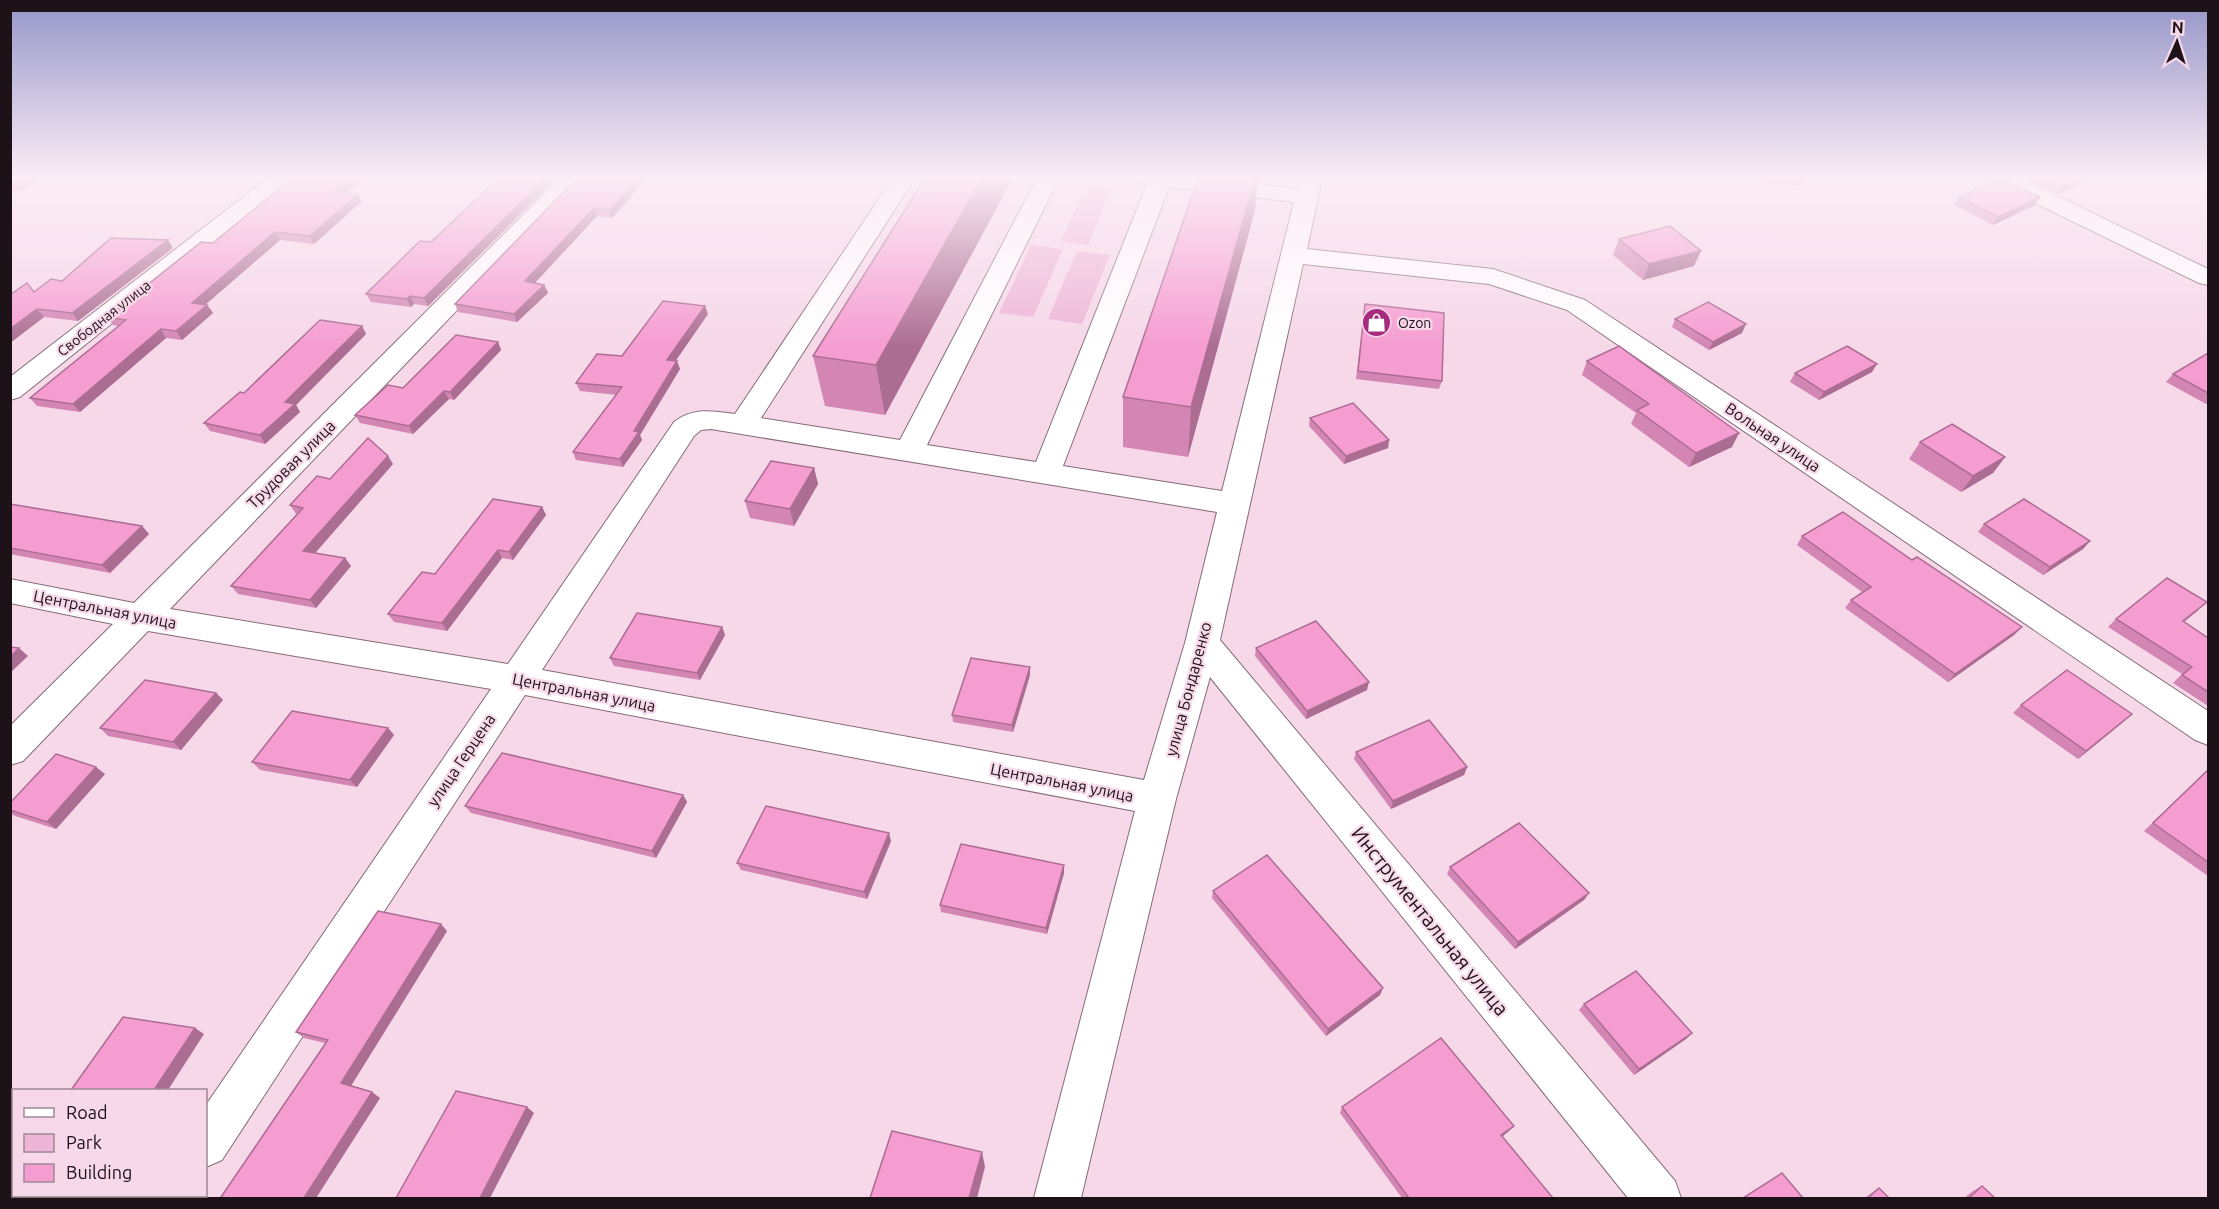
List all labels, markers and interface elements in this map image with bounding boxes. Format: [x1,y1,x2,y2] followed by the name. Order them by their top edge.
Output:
[2147,12,2207,72] north arrow
[2171,18,2184,36] text: N
[54,277,154,359] street label: Свободная улица
[1361,307,1393,339] shop icon: Ozon
[1398,315,1431,331] place label: Ozon
[1722,399,1824,475] street label: Вольная улица
[243,416,339,512] street label: Трудовая улица
[32,586,178,632] street label: Центральная улица
[1161,620,1215,758] street label: улица Бондаренко
[511,669,657,715] street label: Центральная улица
[423,710,499,810] street label: улица Герцена
[989,759,1135,805] street label: Центральная улица
[1347,822,1514,1020] street label: Инструментальная улица
[12,1089,207,1197] legend
[66,1102,108,1122] text: Road
[66,1132,102,1152] text: Park
[66,1162,132,1182] text: Building

